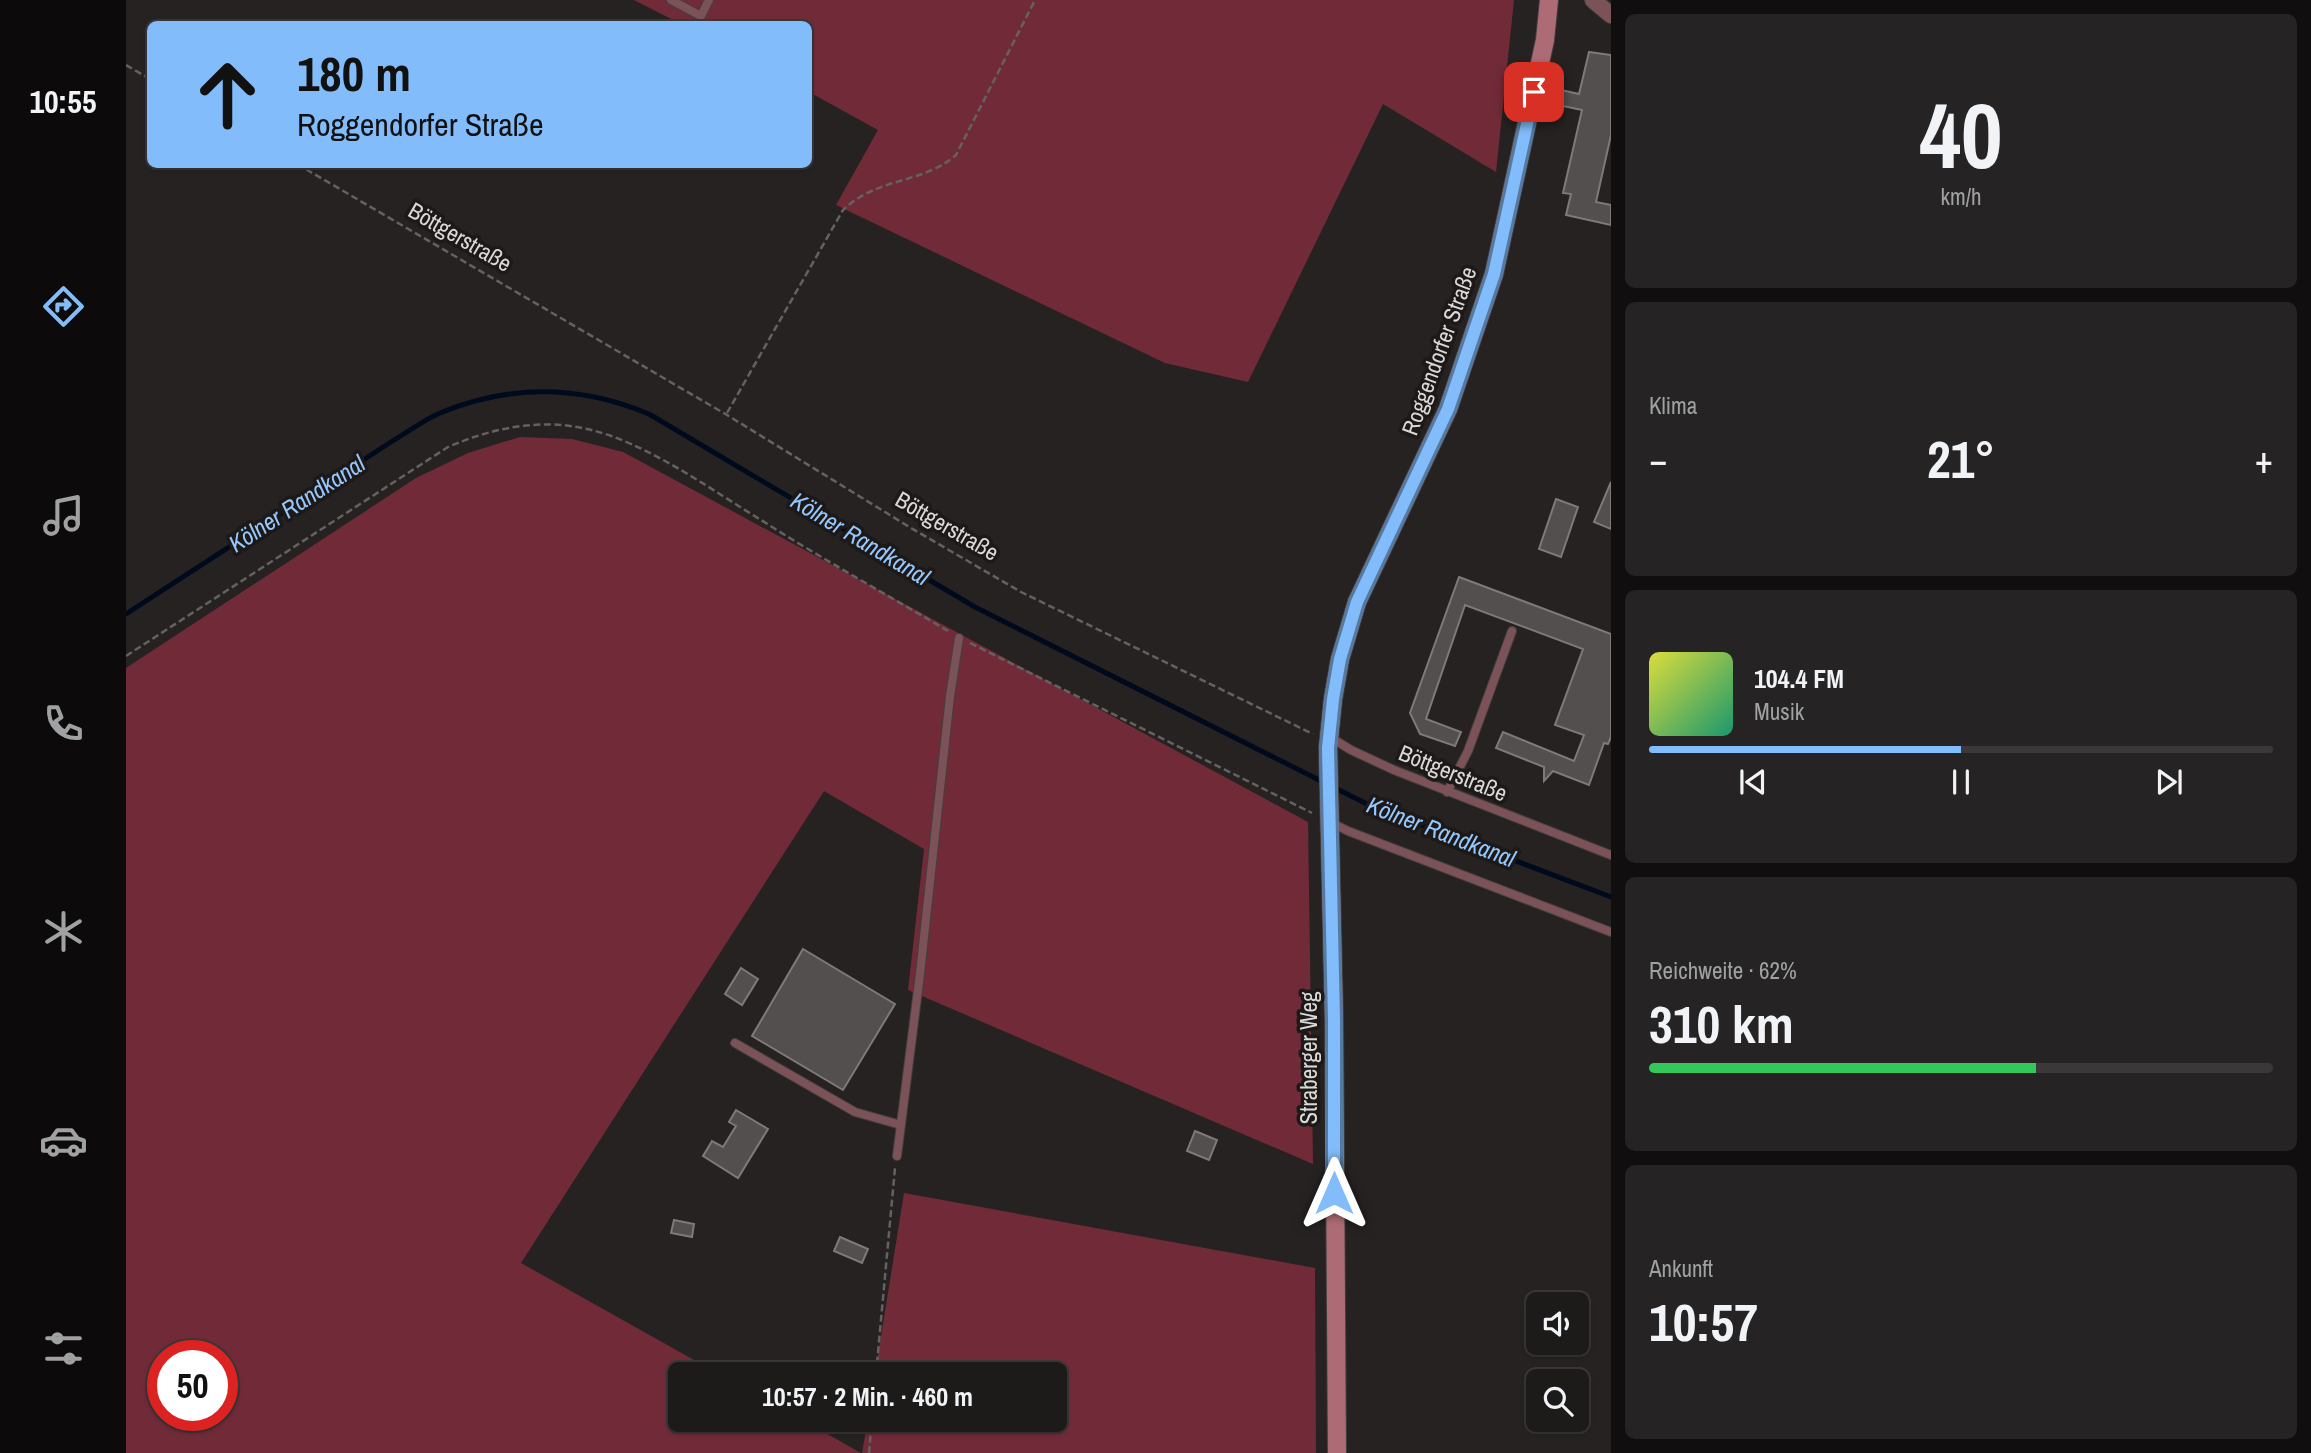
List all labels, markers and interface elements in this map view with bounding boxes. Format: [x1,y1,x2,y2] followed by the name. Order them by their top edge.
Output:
[297,40,411,106] text: 180 m
[182,49,273,140] icon: ahead
[1504,62,1564,122] pin
[1515,73,1553,111] icon: arrive
[1920,74,2003,196] text: 40
[29,80,97,123] text: 10:55
[297,103,544,146] text: Roggendorfer Straße
[1941,181,1981,212] text: km/h
[403,195,517,279] street label: Böttgerstraße
[1394,262,1483,439] street label: Roggendorfer Straße
[39,282,88,331] icon: directions
[1649,390,1697,421] text: Klima
[1927,424,1995,494] text: 21°
[1649,434,1667,485] text: −
[2255,434,2273,485] text: +
[222,447,371,559] water label: Kölner Randkanal
[785,484,936,592] water label: Kölner Randkanal
[890,484,1004,568] street label: Böttgerstraße
[39,491,88,540] icon: music
[1754,661,1844,696] text: 104.4 FM
[1754,696,1804,727] text: Musik
[39,699,88,748] icon: phone
[1394,737,1512,808] street label: Böttgerstraße
[1734,763,1772,801] icon: previous
[1942,763,1980,801] icon: pause
[2150,763,2188,801] icon: next
[1363,788,1521,874] water label: Kölner Randkanal
[39,907,88,956] icon: climate
[1649,955,1797,986] text: Reichweite · 62%
[1649,989,1794,1059] text: 310 km
[1293,991,1324,1124] street label: Straberger Weg
[39,1116,88,1165] icon: car
[1297,1156,1371,1230] position arrow
[1649,1253,1713,1284] text: Ankunft
[1649,1287,1758,1357] text: 10:57
[1526,1292,1589,1432] map controls
[1526,1292,1589,1355] button: sound
[39,1324,88,1373] icon: filters
[147,1340,238,1431] speed limit sign: 50
[1526,1369,1589,1432] button: search
[762,1379,973,1414] text: 10:57 · 2 Min. · 460 m

